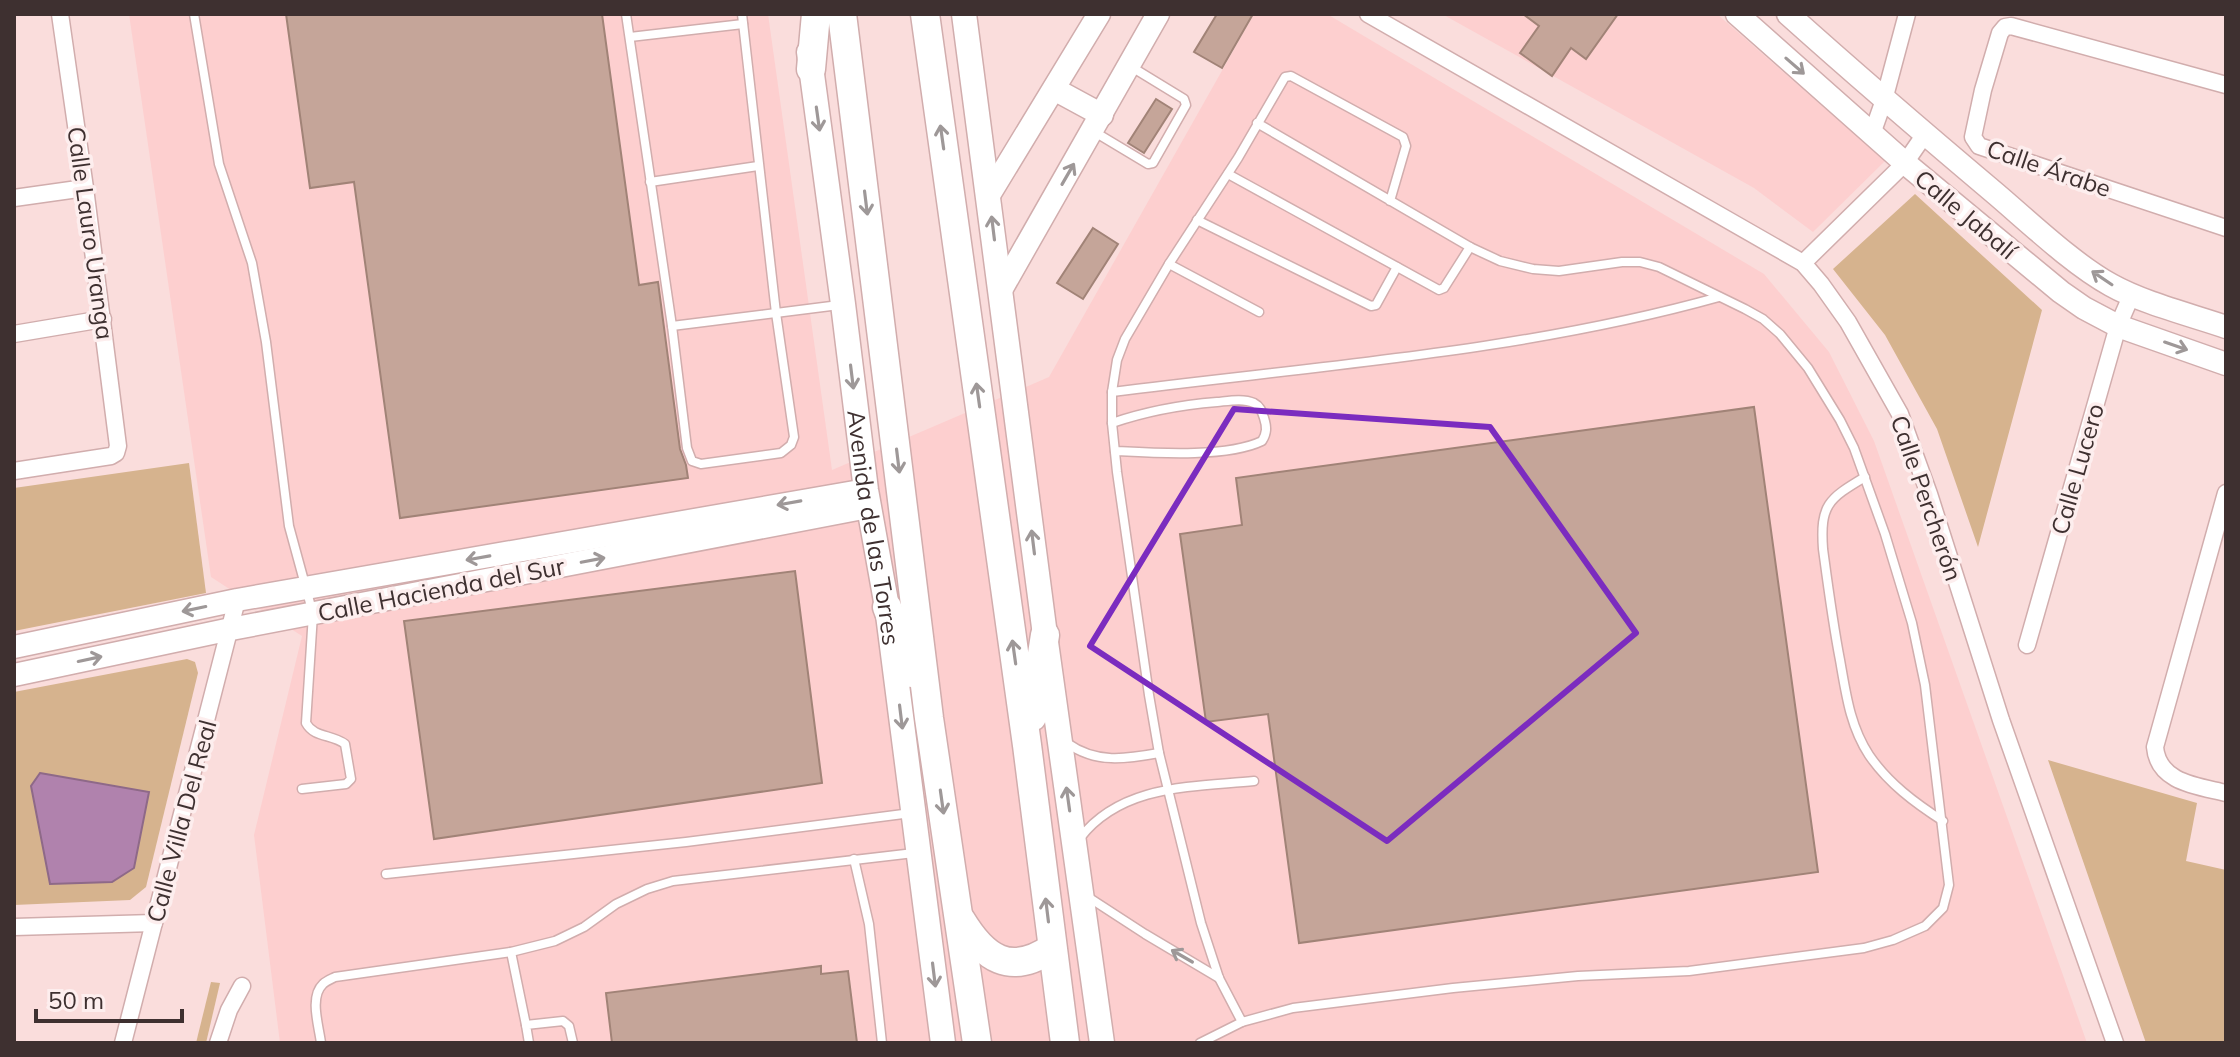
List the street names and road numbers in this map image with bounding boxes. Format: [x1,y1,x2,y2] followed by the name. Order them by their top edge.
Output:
[61,125,121,341] street label: Calle Lauro Uranga
[1983,133,2115,203] street label: Calle Árabe
[1909,163,2024,266] street label: Calle Jabalí
[2044,400,2110,538] street label: Calle Lucero
[841,408,907,647] street label: Avenida de las Torres
[1885,411,1969,585] street label: Calle Percherón
[315,550,567,628] street label: Calle Hacienda del Sur
[140,717,222,925] street label: Calle Villa Del Real

